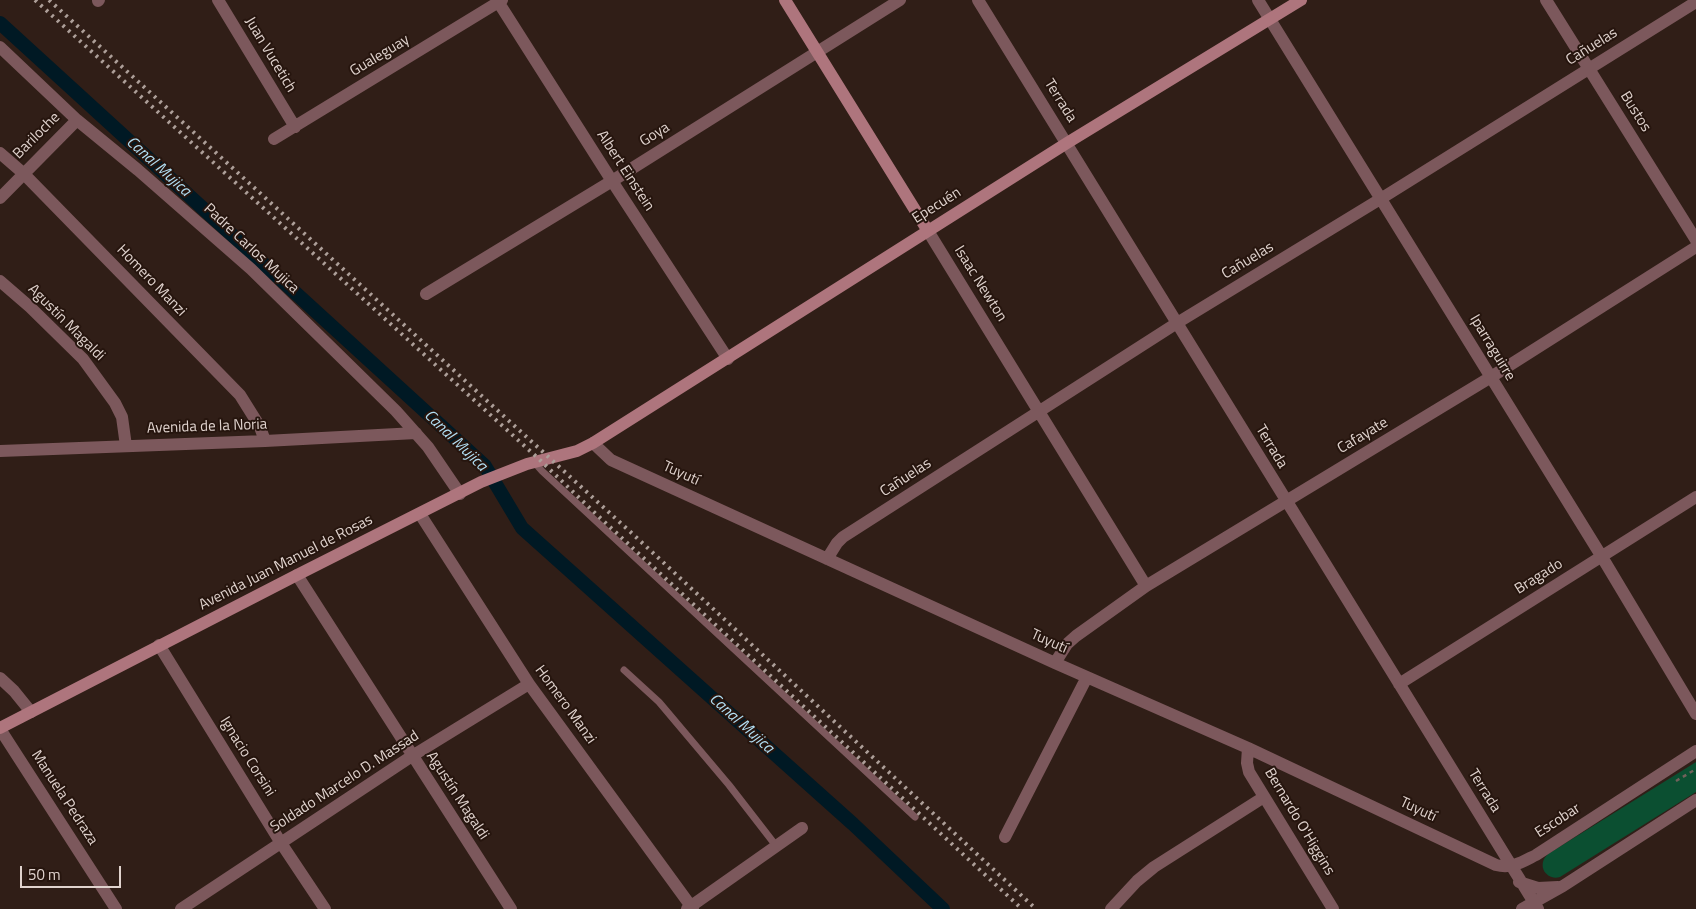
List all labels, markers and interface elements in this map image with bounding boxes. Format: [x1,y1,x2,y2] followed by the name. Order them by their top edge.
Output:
[240,14,300,96] street label: Juan Vucetich
[1563,24,1621,70] street label: Cañuelas
[347,31,413,81] street label: Gualeguay
[1040,76,1080,126] street label: Terrada
[1616,88,1654,136] street label: Bustos
[10,109,64,163] street label: Bariloche
[637,119,673,151] street label: Goya
[592,127,658,215] street label: Albert Einstein
[122,133,194,201] water label: Canal Mujica
[909,184,965,228] street label: Epecuén
[200,200,302,298] street label: Padre Carlos Mujica
[1219,239,1277,283] street label: Cañuelas
[112,241,190,321] street label: Homero Manzi
[950,243,1010,325] street label: Isaac Newton
[24,281,108,365] street label: Agustín Magaldi
[1465,312,1519,384] street label: Iparraguirre
[419,406,491,476] water label: Canal Mujica
[1335,414,1391,458] street label: Cafayate
[146,416,268,438] street label: Avenida de la Noria
[1251,422,1291,472] street label: Terrada
[877,455,935,501] street label: Cañuelas
[660,458,702,490] street label: Tuyutí
[196,511,376,615] street label: Avenida Juan Manuel de Rosas
[1512,555,1566,599] street label: Bragado
[1028,626,1070,658] street label: Tuyutí
[530,662,600,748] street label: Homero Manzi
[705,690,777,758] water label: Canal Mujica
[215,714,279,800] street label: Ignacio Corsini
[267,727,423,837] street label: Soldado Marcelo D. Massad
[27,747,101,849] street label: Manuela Pedraza
[422,749,492,843] street label: Agustín Magaldi
[1260,765,1338,879] street label: Bernardo O'Higgins
[1464,766,1504,816] street label: Terrada
[1397,794,1439,826] street label: Tuyutí
[1532,800,1584,842] street label: Escobar
[22,856,124,888] scale bar
[28,863,61,886] text: 50 m

